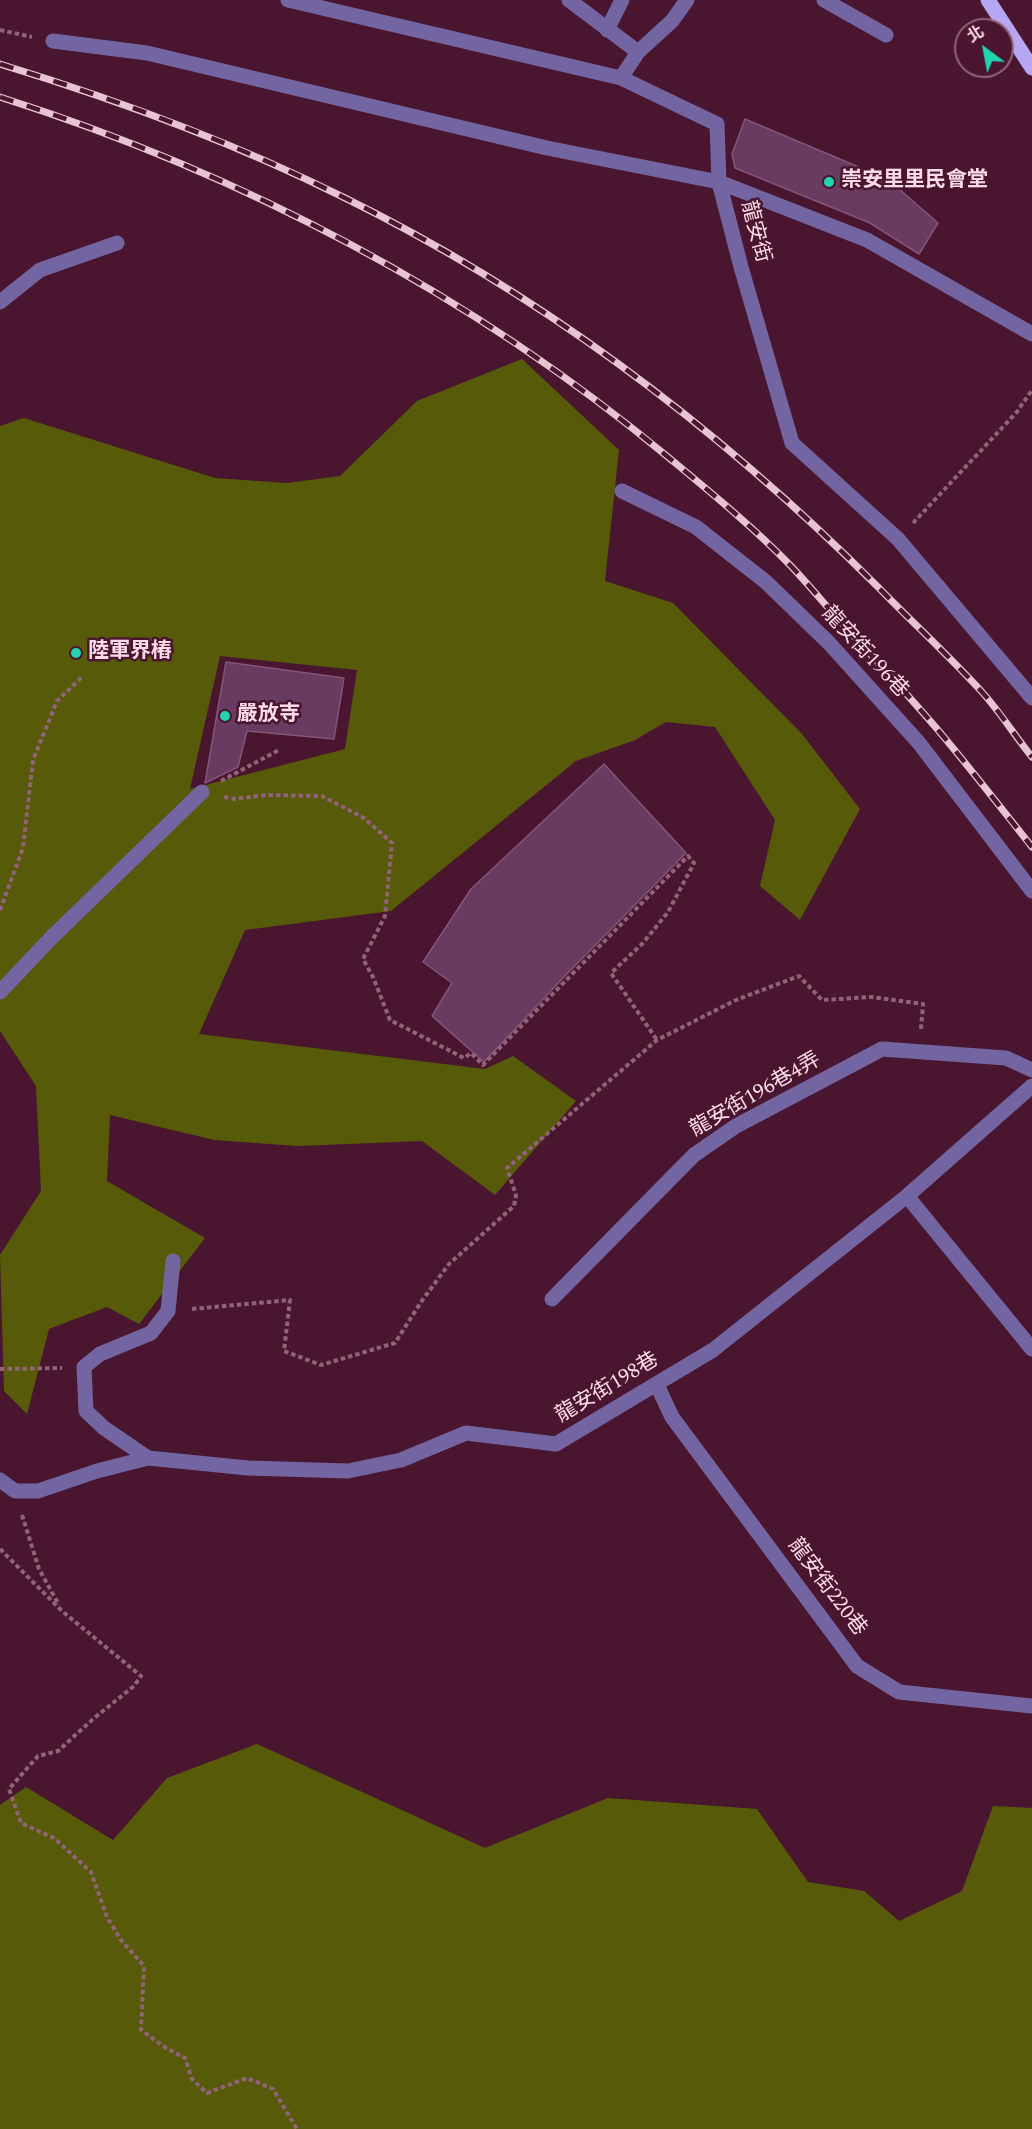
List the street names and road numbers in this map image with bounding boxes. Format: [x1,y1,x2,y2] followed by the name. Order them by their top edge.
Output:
[734,198,774,266] street label: 龍安街
[815,602,913,704] street label: 龍安街196巷
[686,1048,826,1144] street label: 龍安街196巷4弄
[552,1348,664,1430] street label: 龍安街198巷
[781,1534,871,1642] street label: 龍安街220巷

